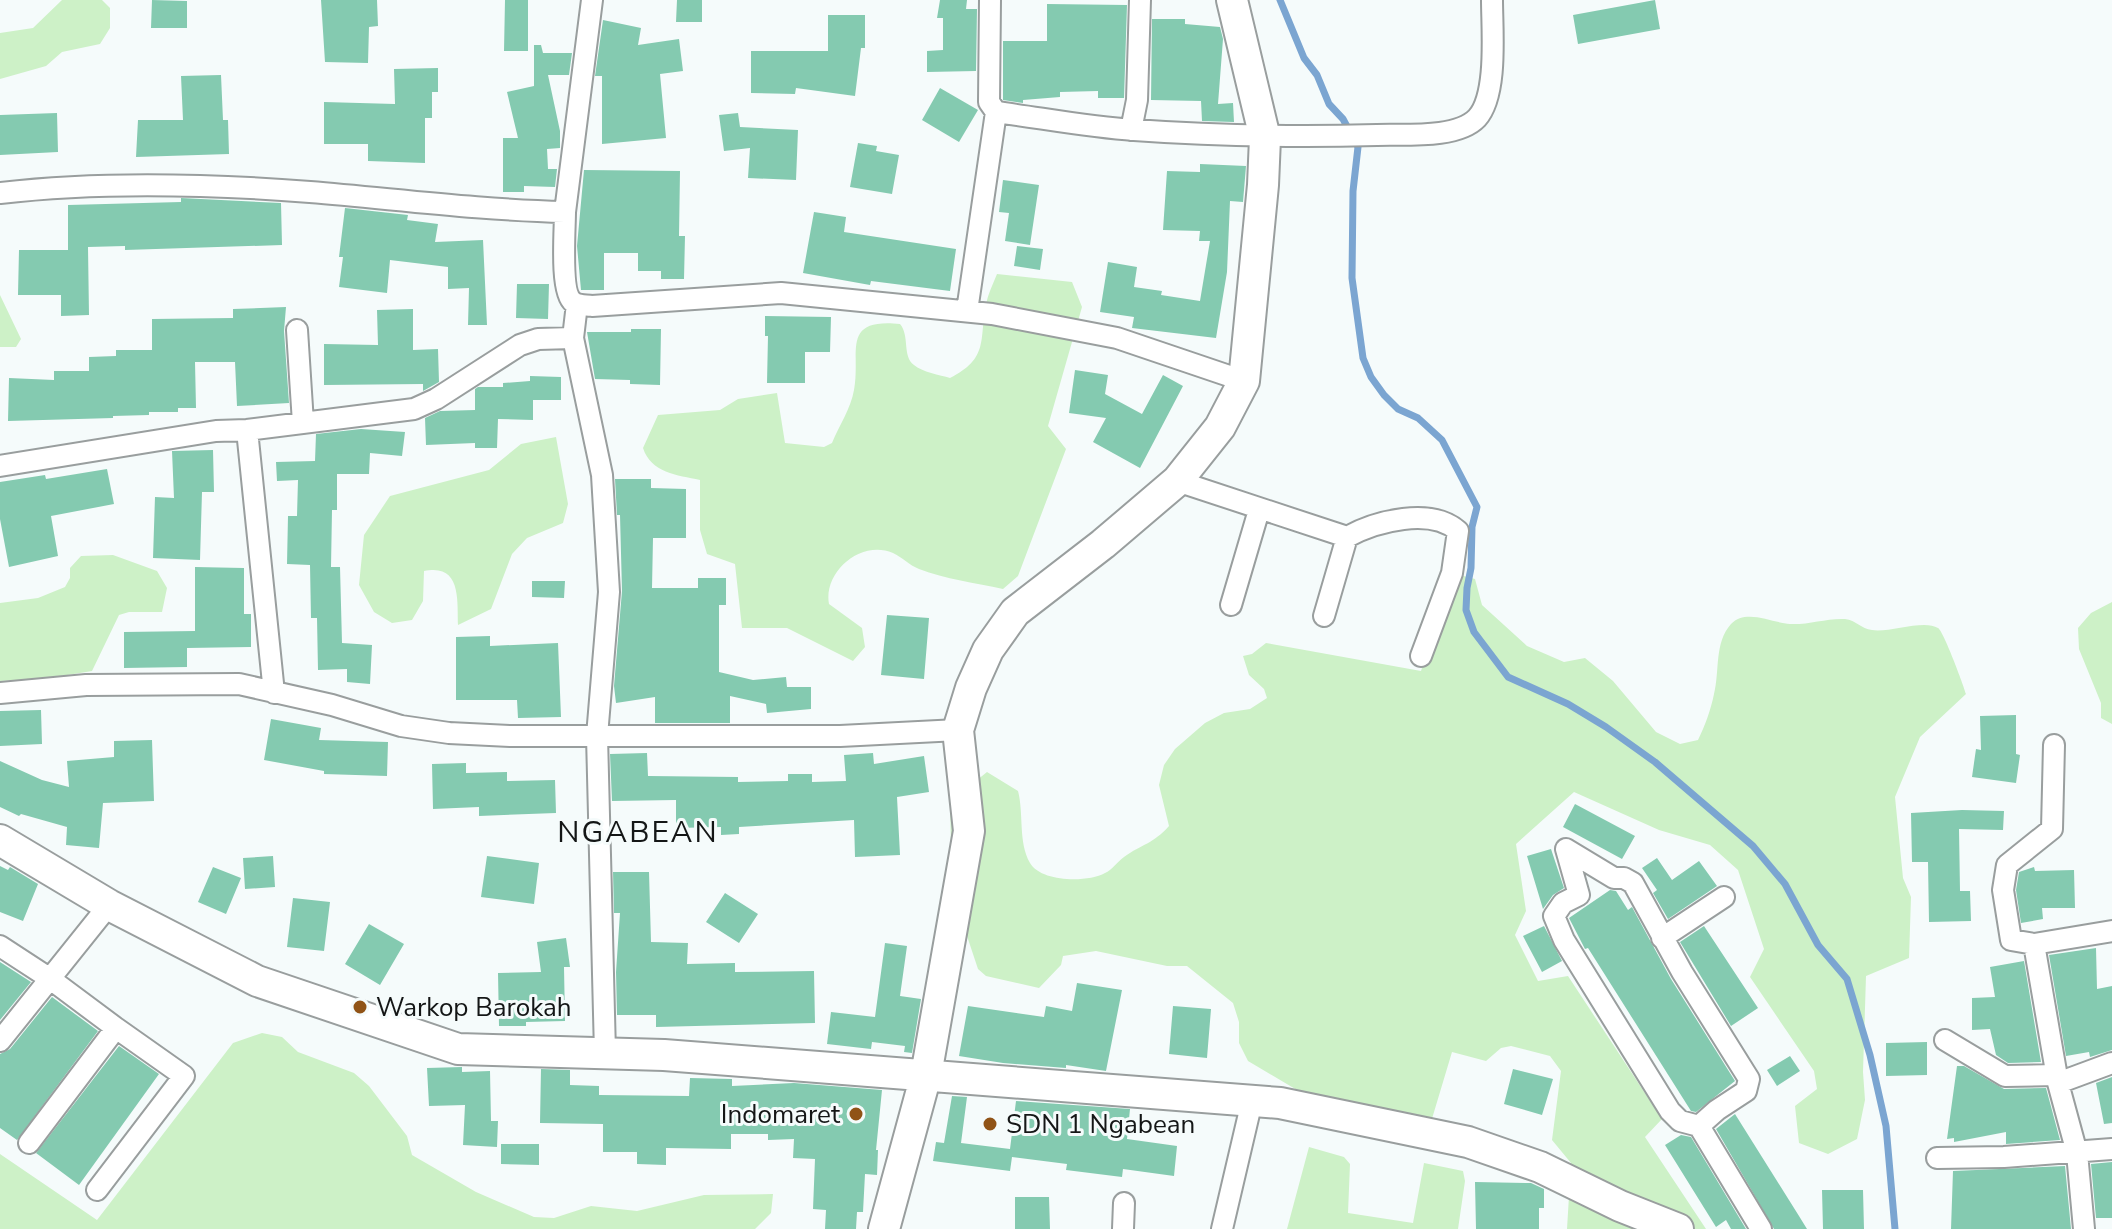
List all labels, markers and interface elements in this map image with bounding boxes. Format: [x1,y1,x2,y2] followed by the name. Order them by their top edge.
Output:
[557,812,719,853] district label: NGABEAN
[376,990,572,1025] place label: Warkop Barokah
[351,998,369,1016] marker: Warkop Barokah
[721,1097,841,1132] place label: Indomaret
[847,1105,865,1123] marker: Indomaret
[1006,1107,1195,1142] place label: SDN 1 Ngabean
[981,1115,999,1133] marker: SDN 1 Ngabean

